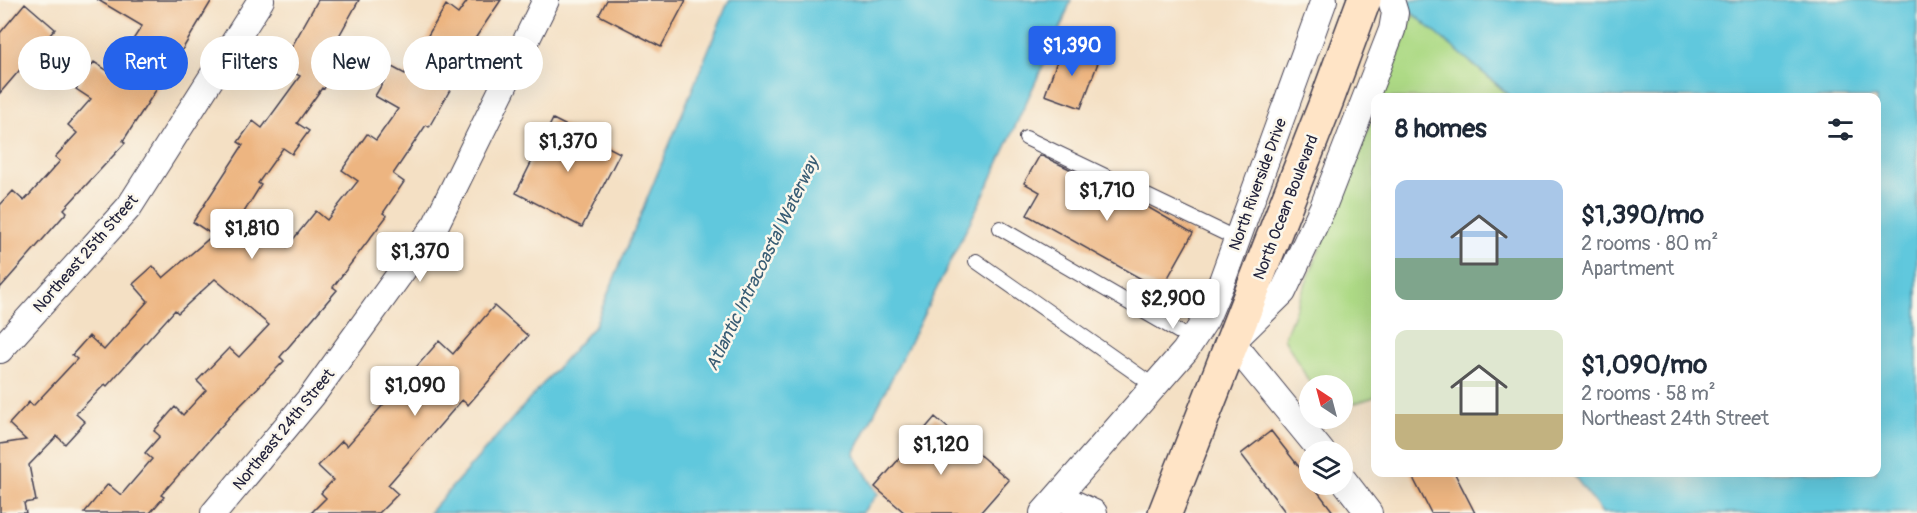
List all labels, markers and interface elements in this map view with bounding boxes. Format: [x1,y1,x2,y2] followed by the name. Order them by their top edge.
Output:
[1023,26,1121,77] pin: $1,390
[1043,33,1101,58] text: $1,390
[18,36,91,90] chip: Buy
[103,36,188,90] chip: Rent
[200,36,299,90] chip: Filters
[311,36,391,90] chip: New
[403,36,543,90] chip: Apartment
[1395,113,1487,145] text: 8 homes
[1824,113,1857,146] icon: filters
[1225,115,1291,253] street label: North Riverside Drive
[519,122,617,173] pin: $1,370
[538,129,598,154] text: $1,370
[1249,132,1323,283] street label: North Ocean Boulevard
[701,152,825,375] water label: Atlantic Intracoastal Waterway
[1058,171,1156,222] pin: $1,710
[1079,178,1135,203] text: $1,710
[29,190,143,317] street label: Northeast 25th Street
[1581,199,1704,231] text: $1,390/mo
[1443,204,1515,276] icon: home
[203,209,301,260] pin: $1,810
[224,216,280,241] text: $1,810
[1581,231,1718,256] text: 2 rooms · 80 m²
[371,232,469,283] pin: $1,370
[390,239,450,264] text: $1,370
[1581,256,1674,281] text: Apartment
[1124,279,1222,330] pin: $2,900
[1141,286,1205,311] text: $2,900
[1581,349,1707,381] text: $1,090/mo
[1443,354,1515,426] icon: home
[229,364,339,494] street label: Northeast 24th Street
[366,366,464,417] pin: $1,090
[384,373,446,398] text: $1,090
[1299,375,1353,429] north arrow
[1299,375,1353,495] map controls
[1581,381,1716,406] text: 2 rooms · 58 m²
[1581,406,1769,431] text: Northeast 24th Street
[892,425,990,476] pin: $1,120
[913,432,969,457] text: $1,120
[1299,441,1353,495] button: layers

